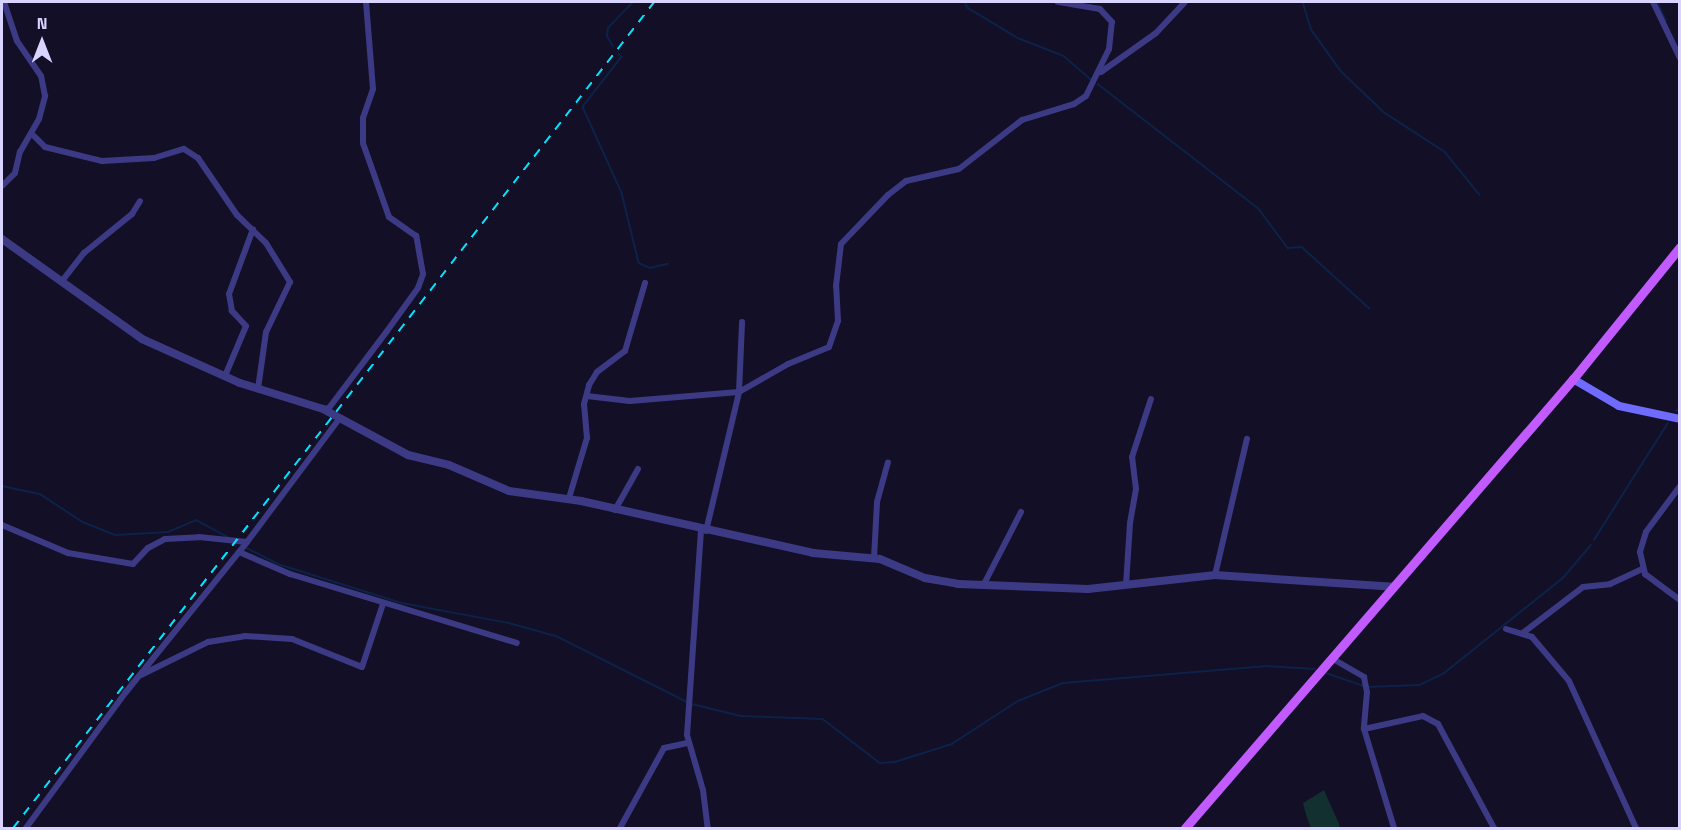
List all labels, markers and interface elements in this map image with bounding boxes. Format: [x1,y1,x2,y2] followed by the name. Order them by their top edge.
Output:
[12,12,72,72] north arrow
[37,13,47,34] text: N

